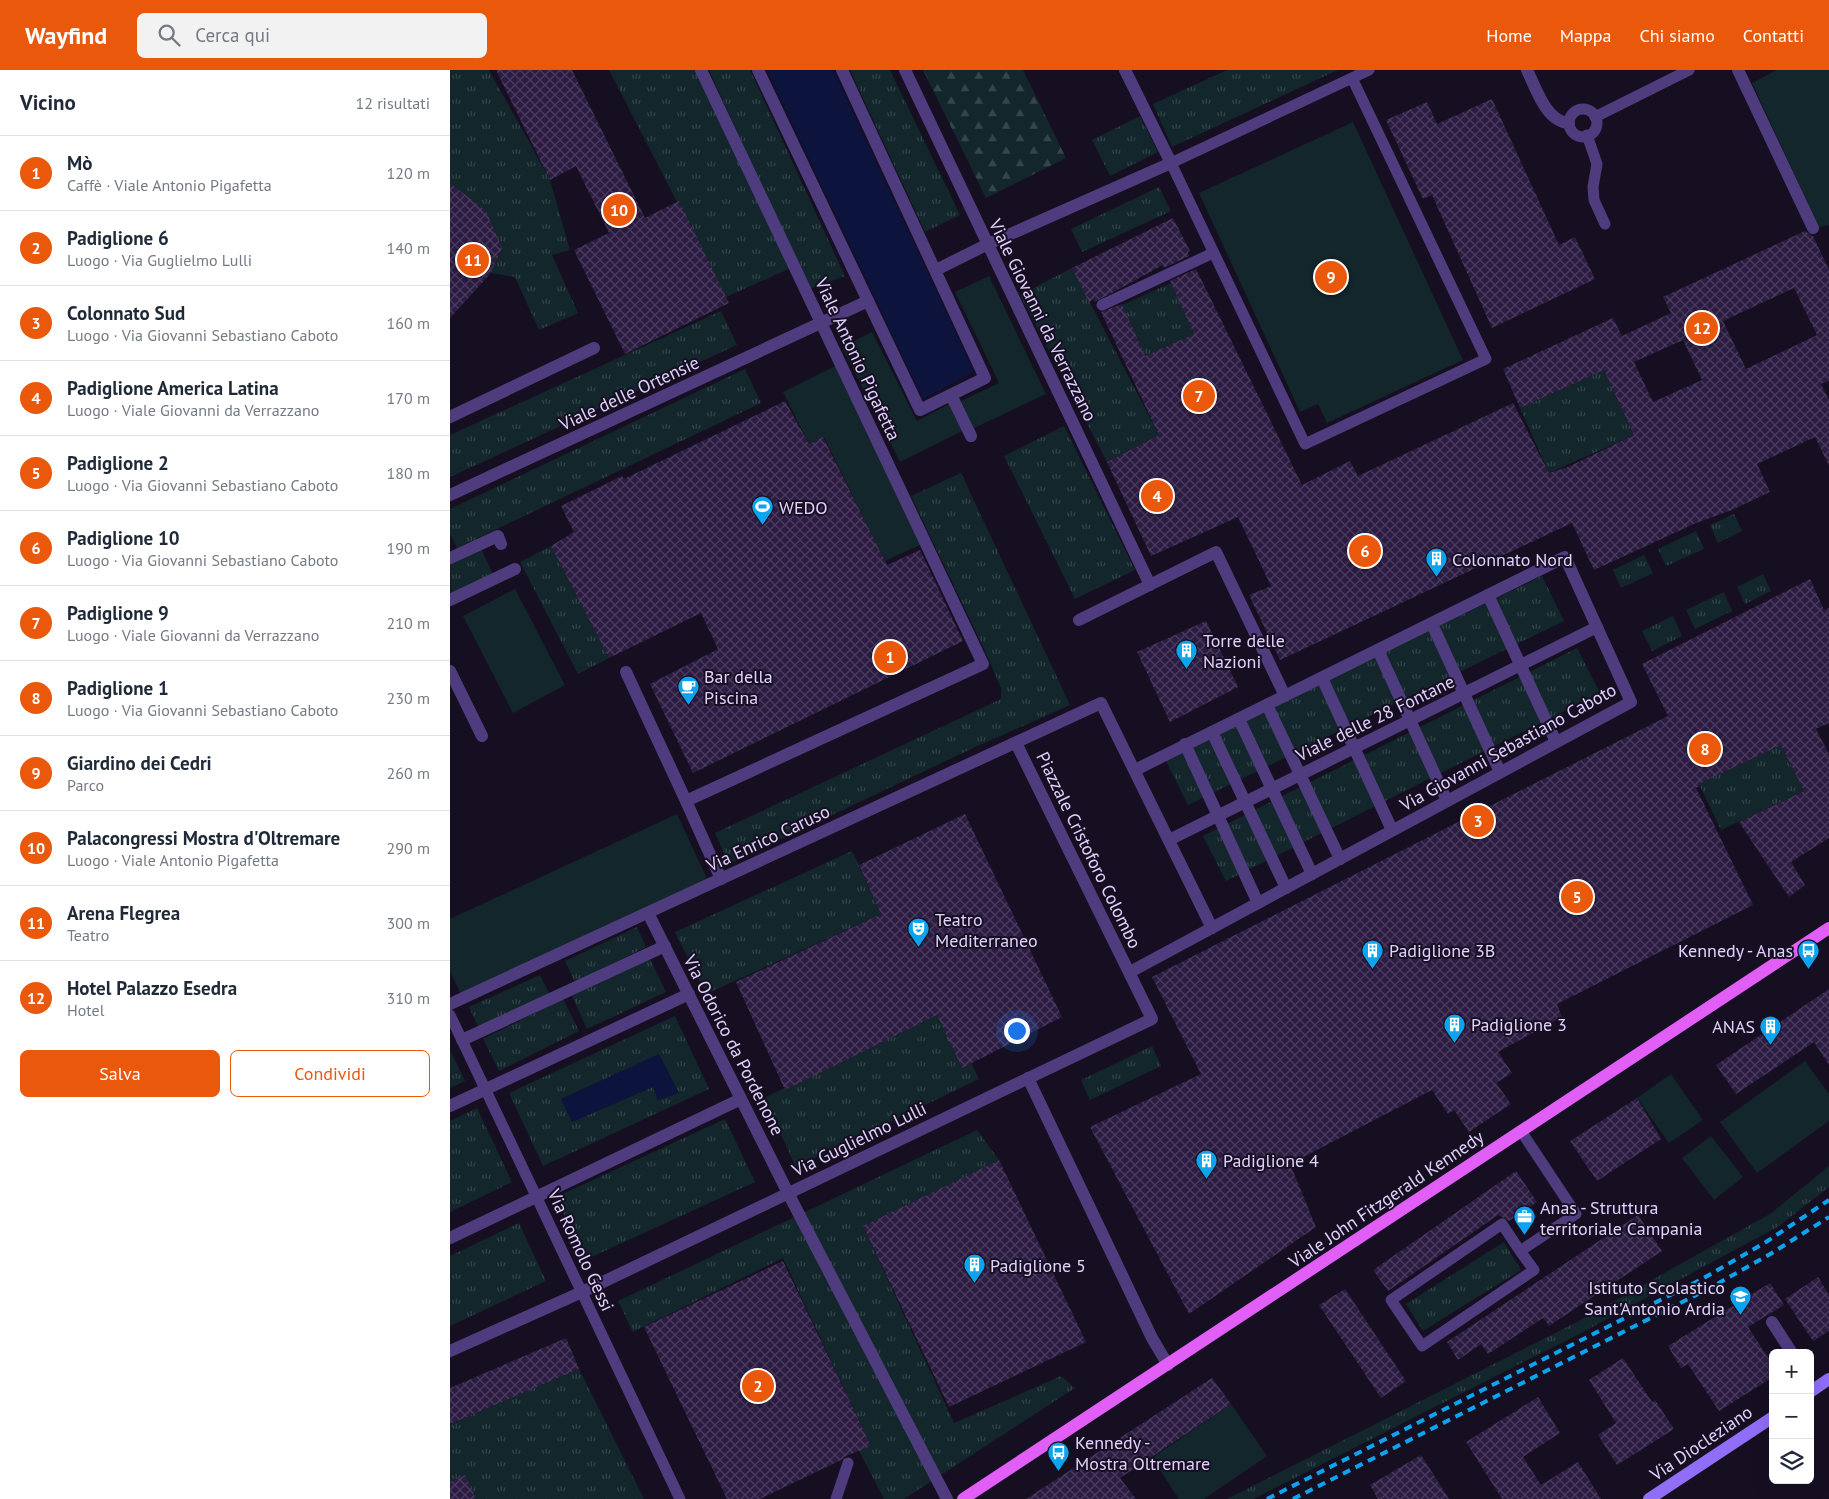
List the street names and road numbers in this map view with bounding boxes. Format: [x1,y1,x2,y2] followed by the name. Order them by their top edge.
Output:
[984,214,1102,425] street label: Viale Giovanni da Verrazzano
[810,273,906,444] street label: Viale Antonio Pigafetta
[554,350,703,436] street label: Viale delle Ortensie
[1291,670,1458,767] street label: Viale delle 28 Fontane
[1395,678,1620,817] street label: Via Giovanni Sebastiano Caboto
[1031,748,1147,952] street label: Piazzale Cristoforo Colombo
[702,799,833,877] street label: Via Enrico Caruso
[678,950,790,1139] street label: Via Odorico da Pordenone
[787,1097,930,1182] street label: Via Guglielmo Lulli
[1283,1125,1488,1273] street label: Viale John Fitzgerald Kennedy
[542,1184,619,1315] street label: Via Romolo Gessi
[1645,1400,1757,1486] street label: Via Diocleziano

